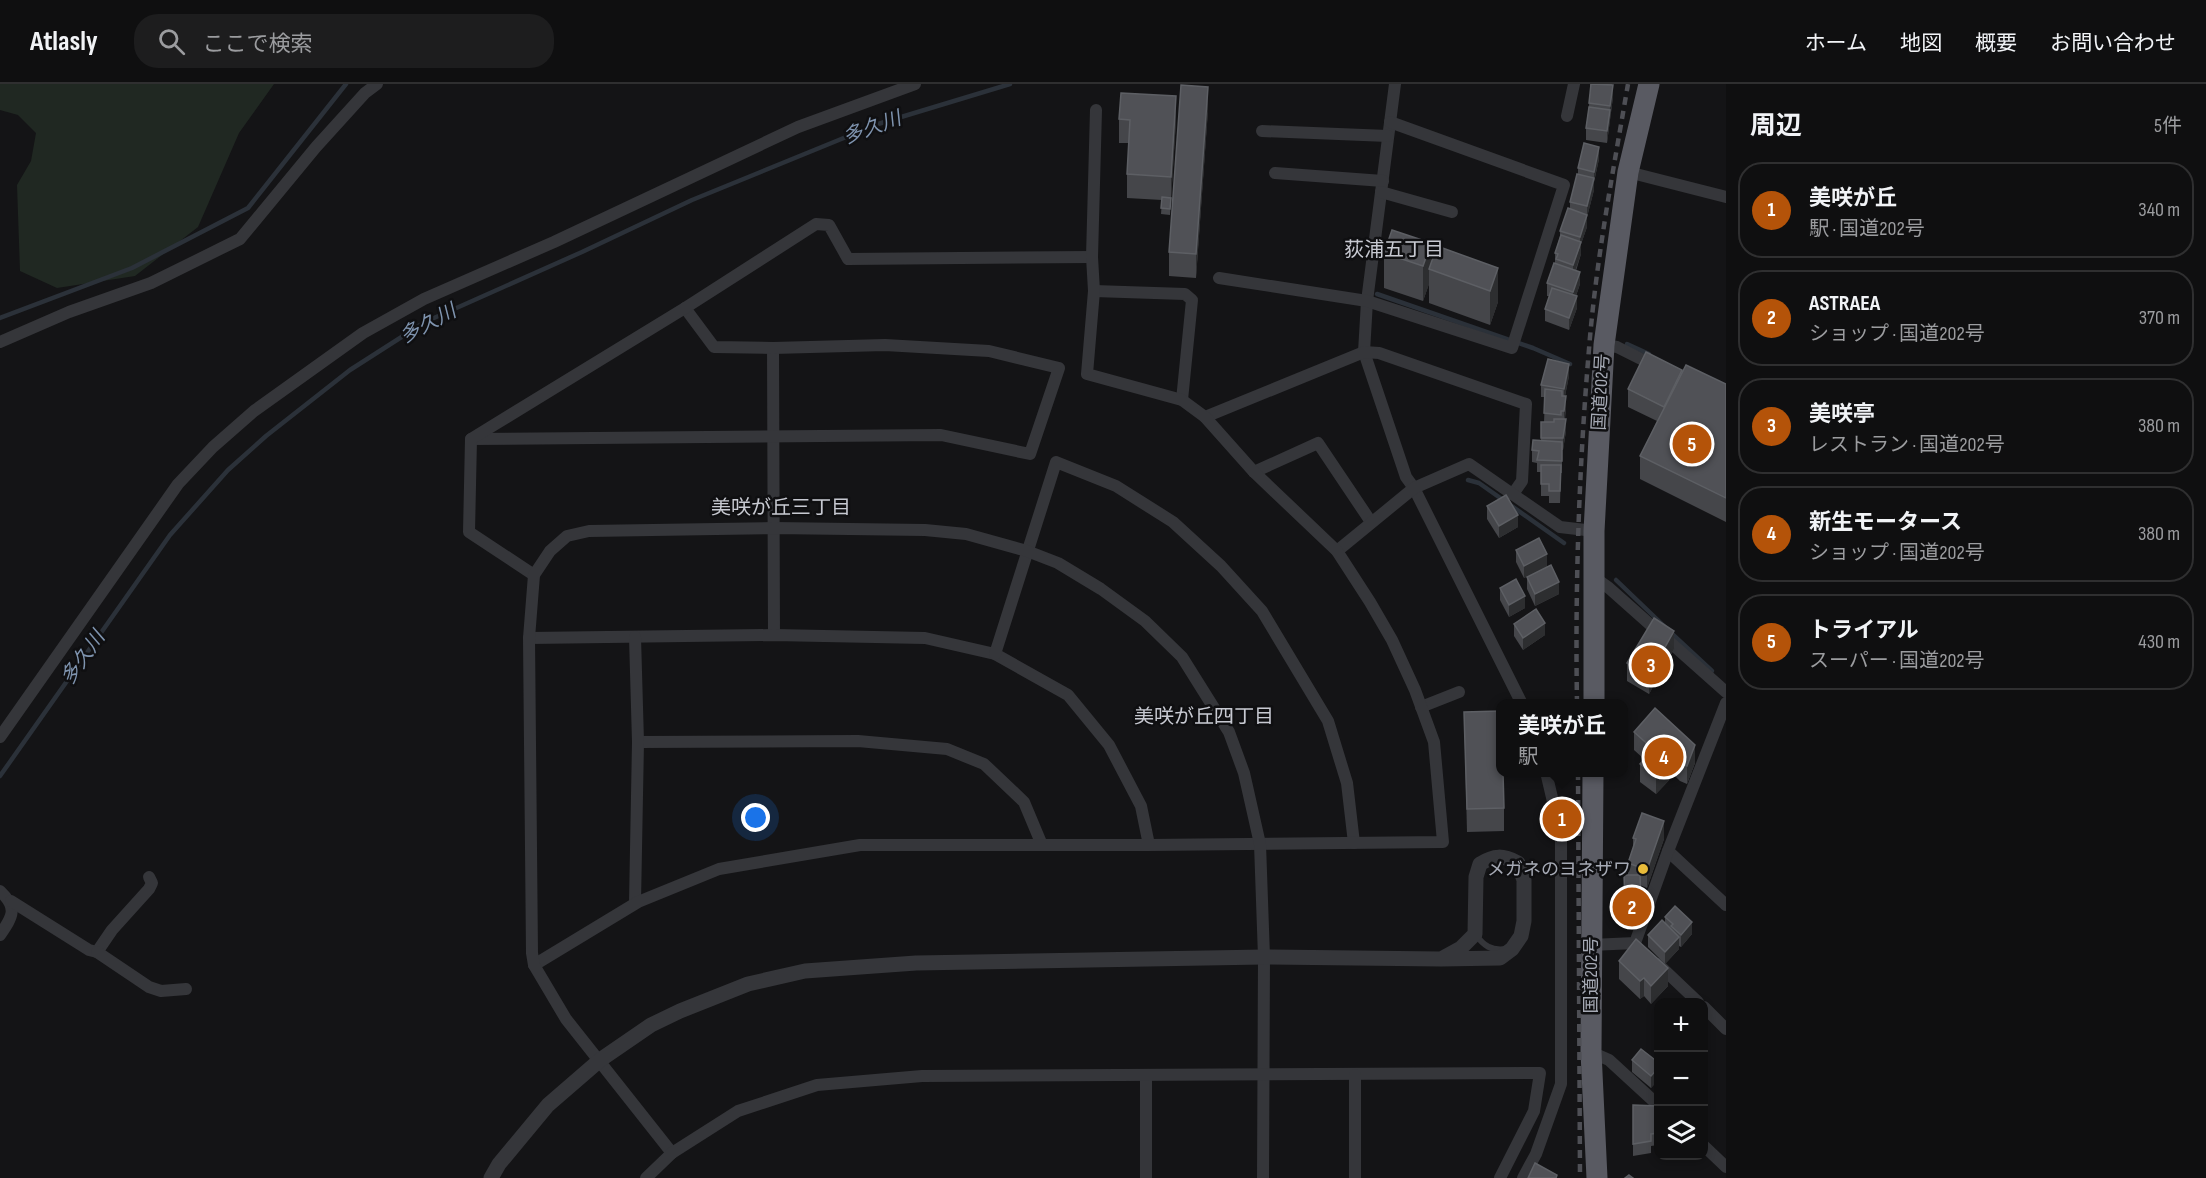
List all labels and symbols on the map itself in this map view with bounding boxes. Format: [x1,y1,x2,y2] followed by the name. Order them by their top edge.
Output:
[840,106,906,150] water label: 多久川
[1344,238,1444,262] district label: 荻浦五丁目
[396,298,462,349] water label: 多久川
[1589,353,1613,431] street label: 国道202号
[1672,422,1712,466] pin: 5
[711,496,851,520] district label: 美咲が丘三丁目
[56,625,111,689] water label: 多久川
[1632,642,1670,688] pin: 3
[1134,705,1274,729] district label: 美咲が丘四丁目
[1644,734,1684,780] pin: 4
[1542,796,1582,842] pin: 1
[741,803,770,832] your location
[1487,859,1631,880] place label: メガネのヨネザワ
[1636,862,1650,876] marker: メガネのヨネザワ
[1612,884,1652,930] pin: 2
[1581,937,1602,1013] street label: 国道202号

